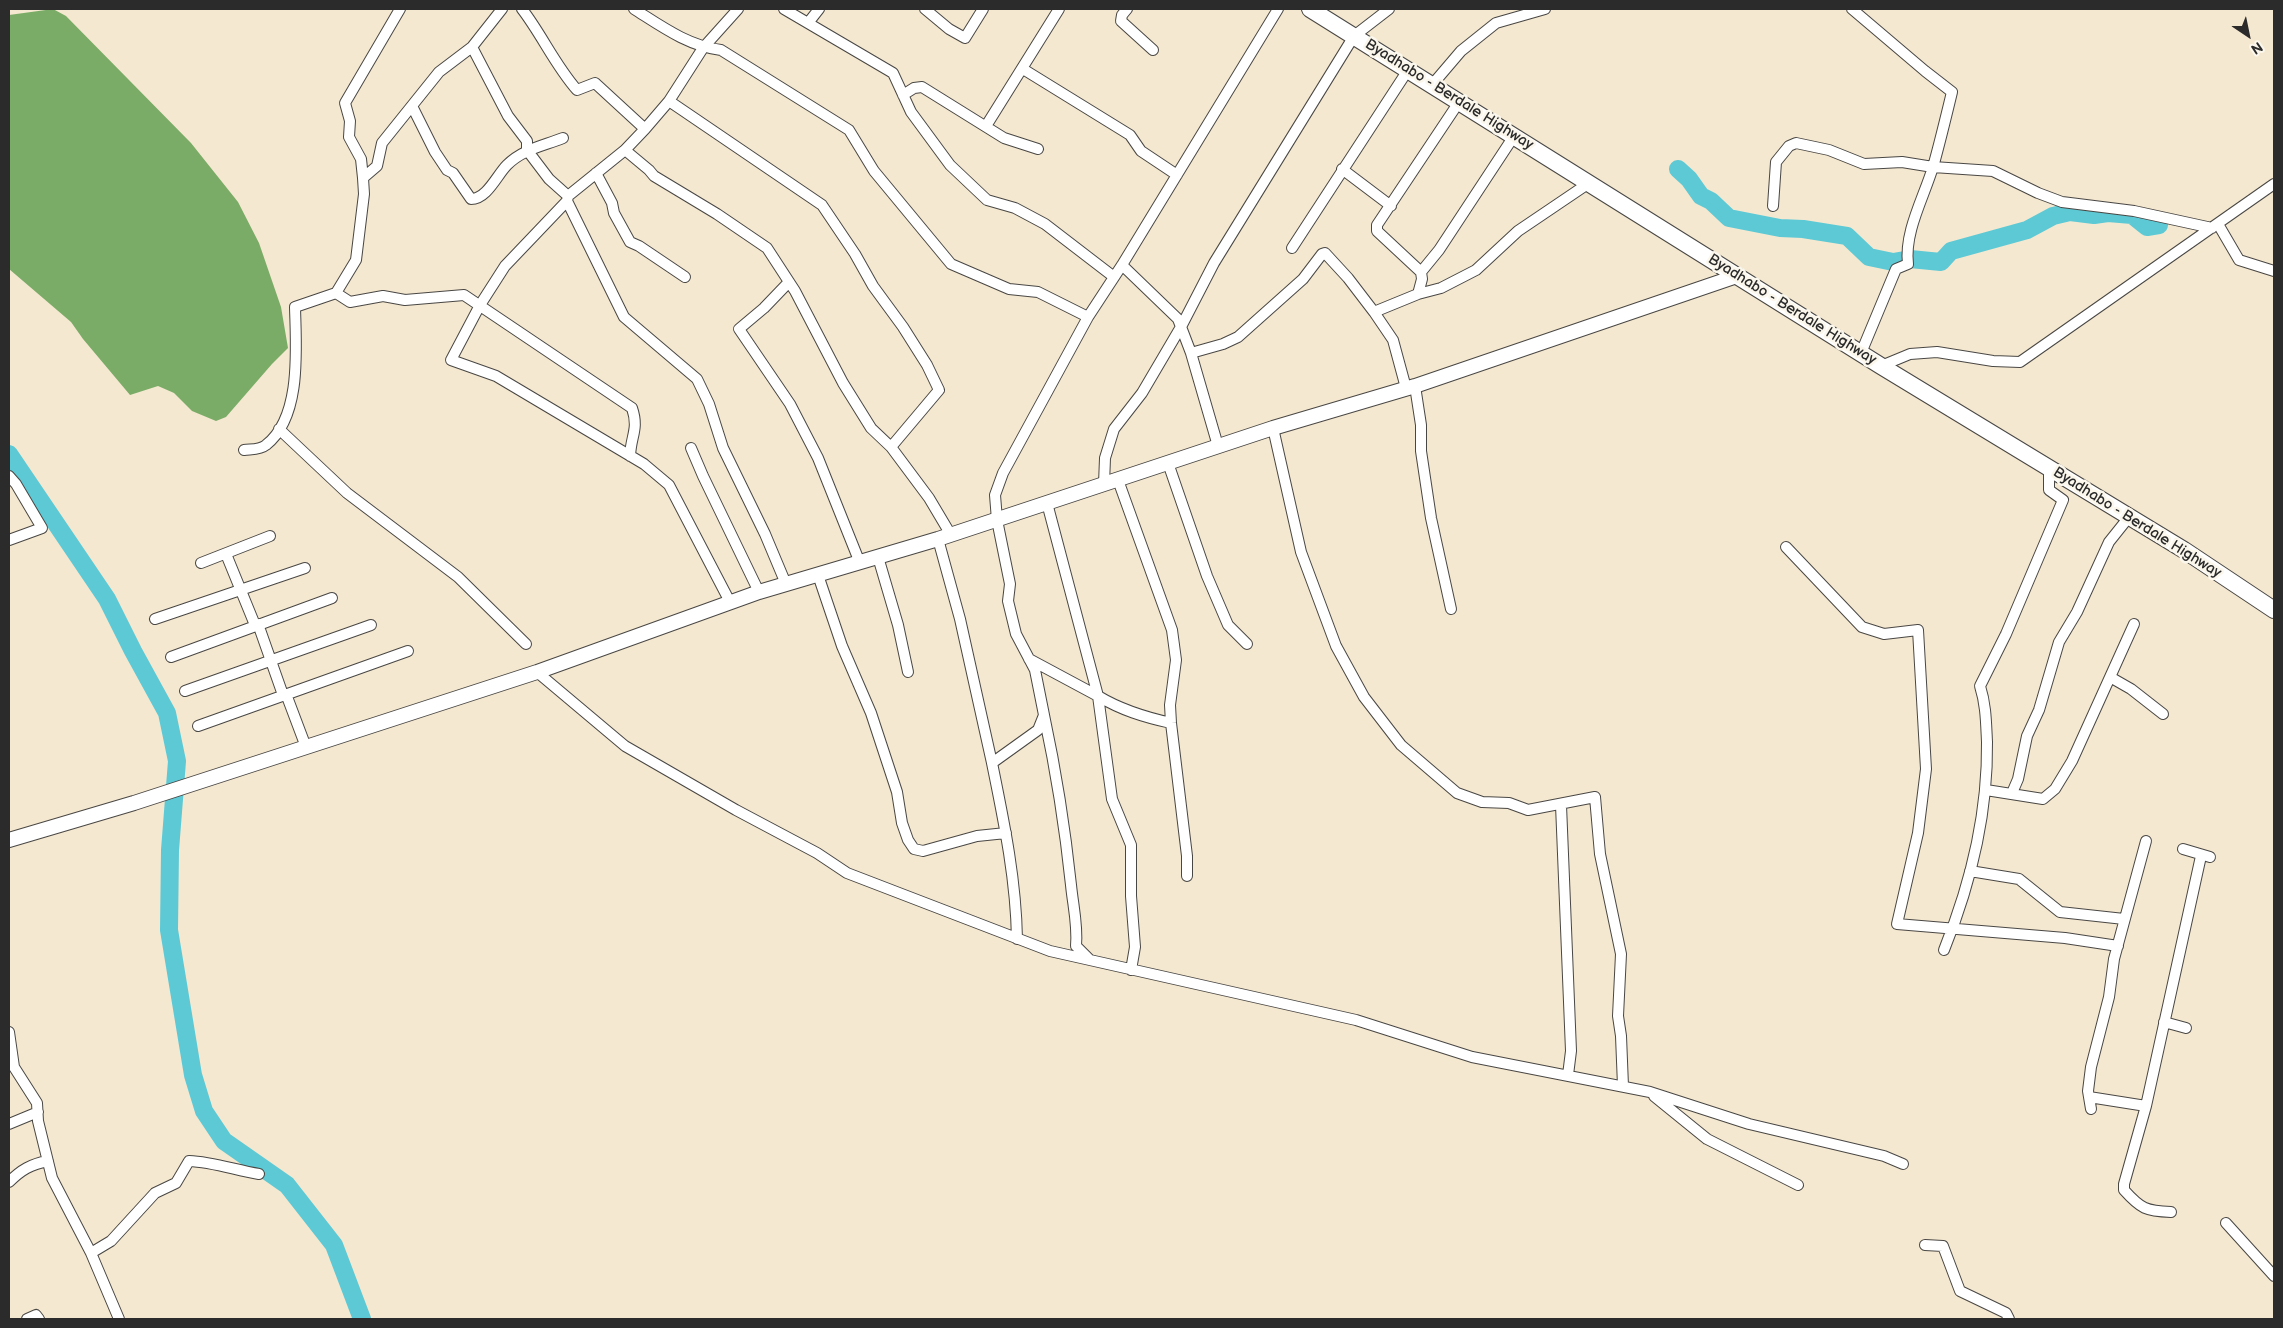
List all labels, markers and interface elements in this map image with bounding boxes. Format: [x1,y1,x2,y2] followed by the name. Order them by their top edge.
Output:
[2223,10,2273,60] north arrow
[1361,36,1537,154] street label: Byadhabo - Berdale Highway
[2248,38,2266,58] text: N
[1704,251,1880,369] street label: Byadhabo - Berdale Highway
[2049,464,2225,582] street label: Byadhabo - Berdale Highway

